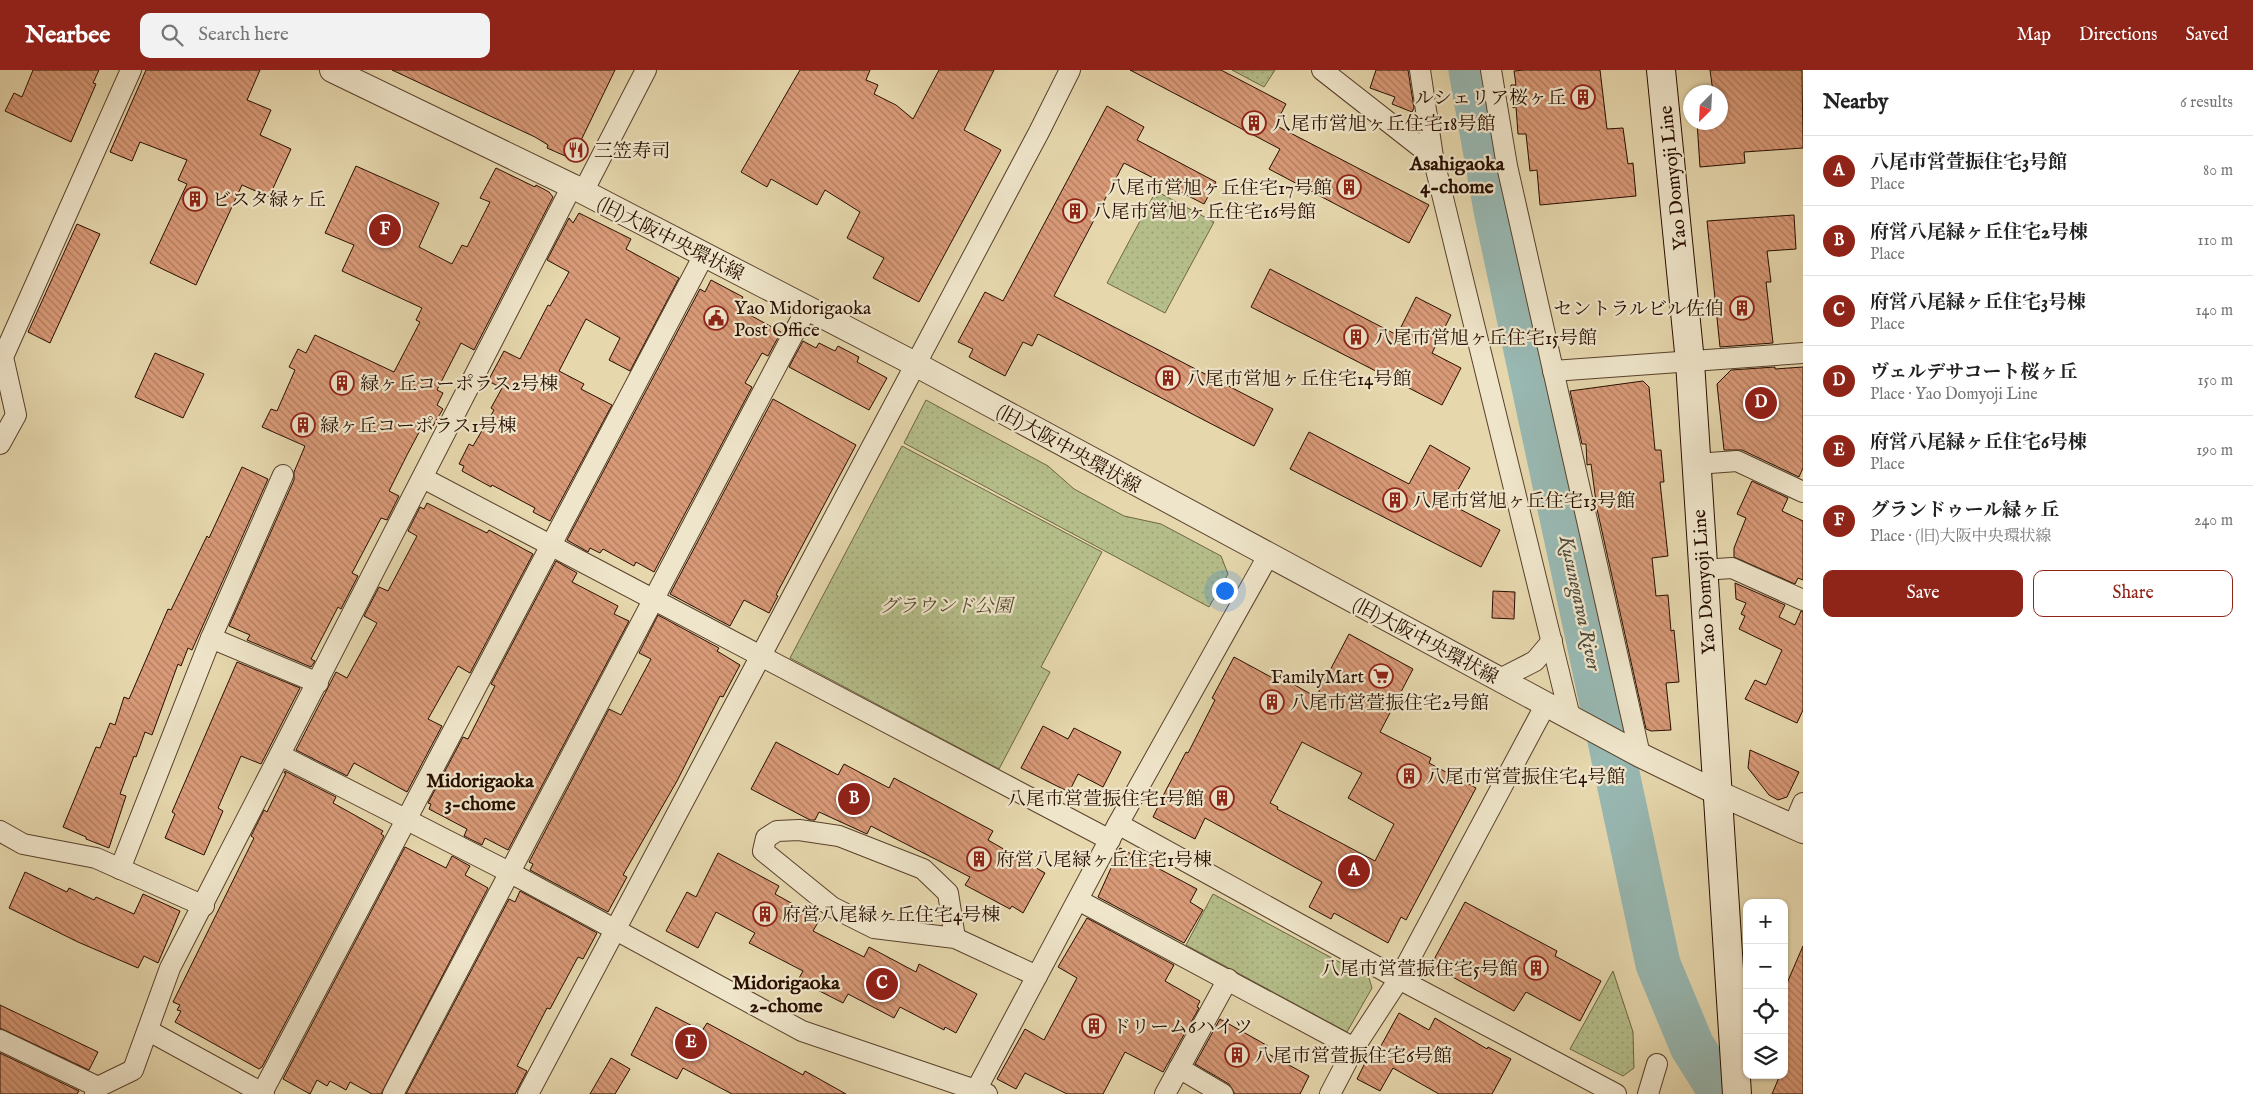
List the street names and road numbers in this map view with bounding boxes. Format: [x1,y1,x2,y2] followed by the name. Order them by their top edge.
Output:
[1654,104,1694,251] street label: Yao Domyoji Line
[593,192,748,287] street label: (旧)大阪中央環状線
[991,400,1145,499] street label: (旧)大阪中央環状線
[1688,508,1722,655] street label: Yao Domyoji Line
[1348,593,1502,690] street label: (旧)大阪中央環状線

